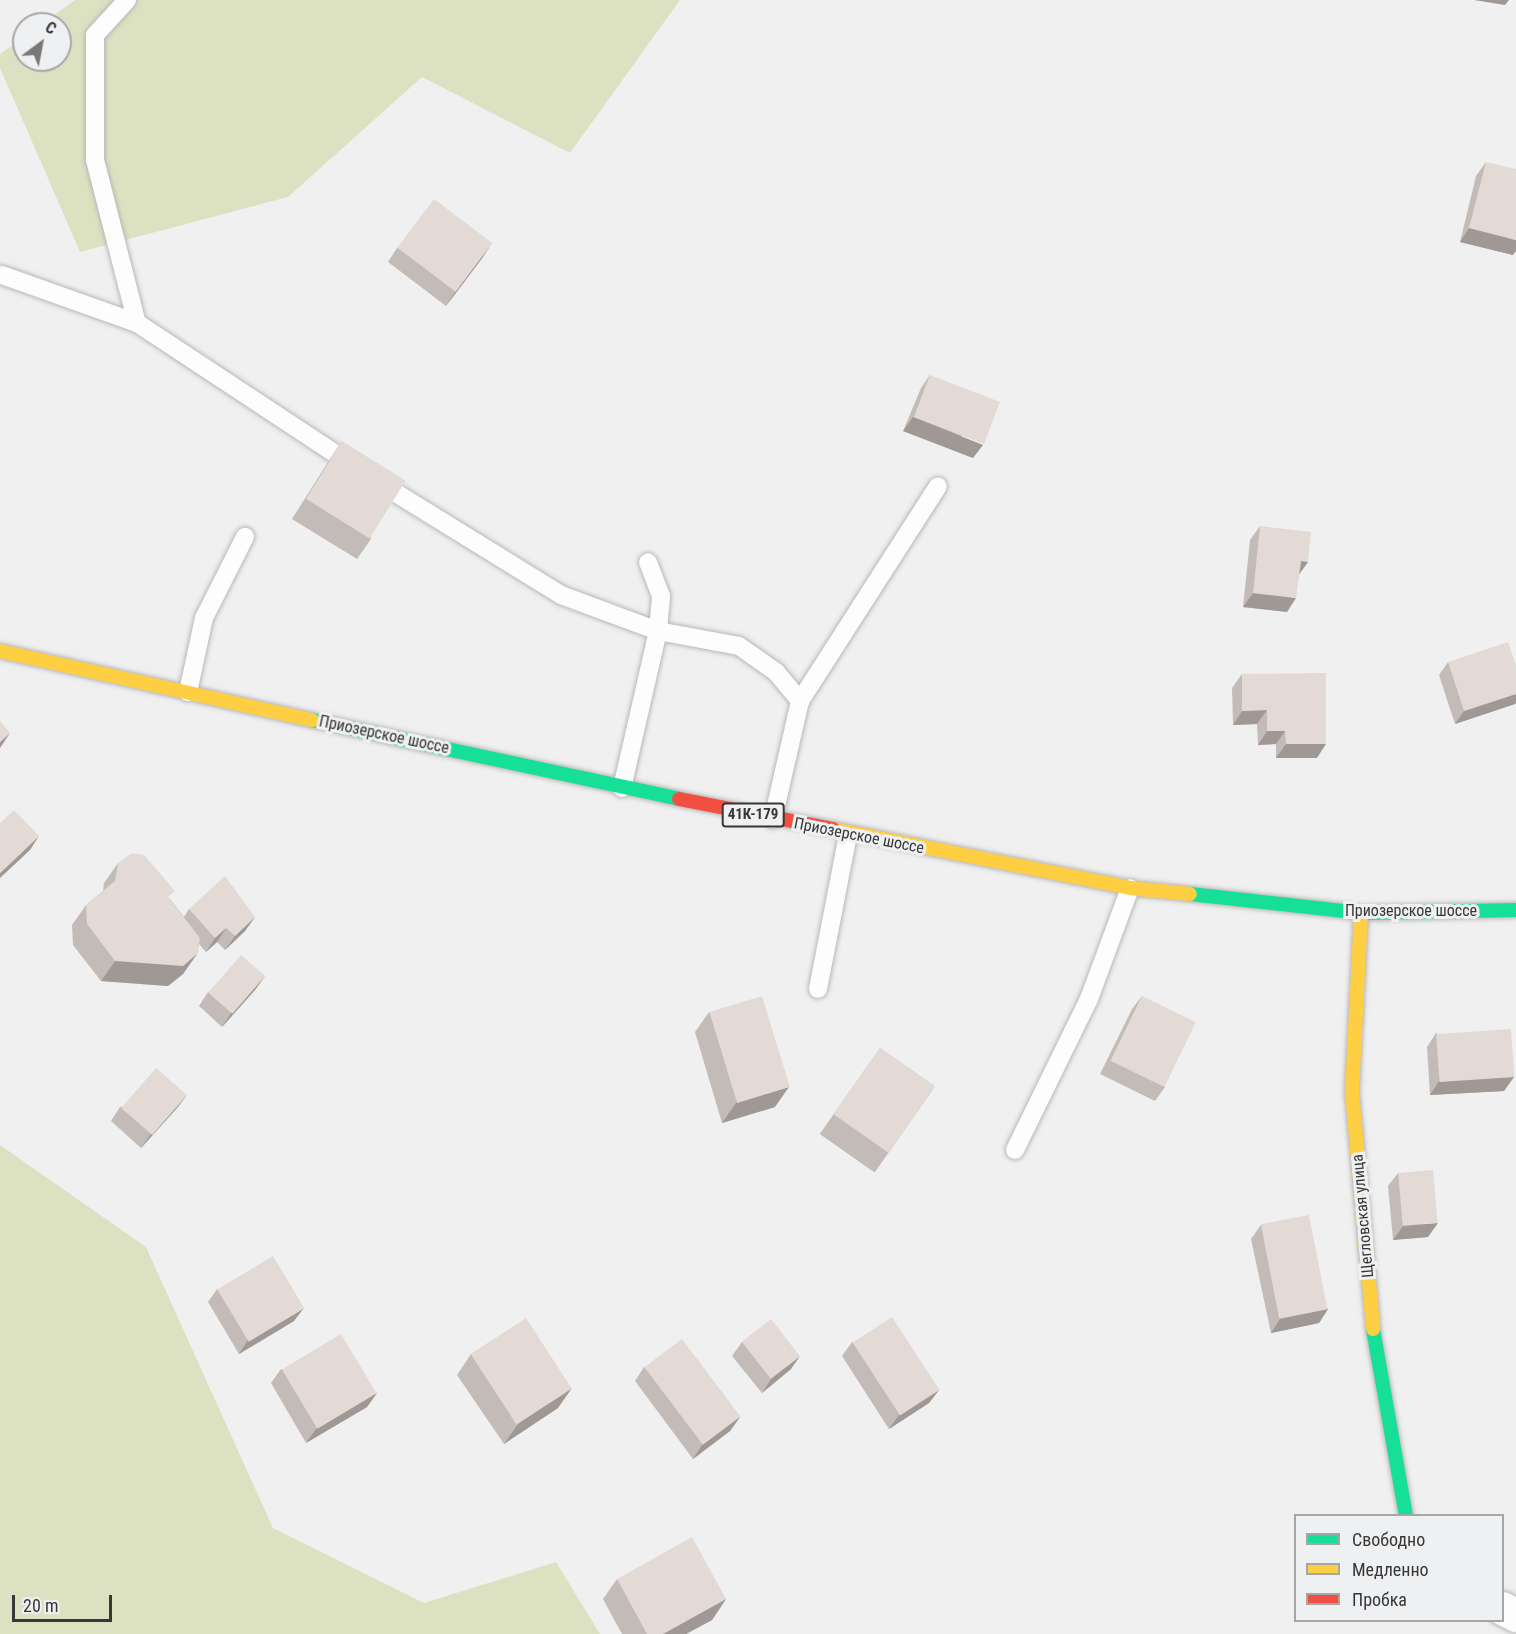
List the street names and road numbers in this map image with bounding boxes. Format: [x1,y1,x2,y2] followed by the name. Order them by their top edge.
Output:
[317,712,451,758] street label: Приозерское шоссе
[722,803,784,827] road number: 41К-179
[792,814,926,858] street label: Приозерское шоссе
[1345,901,1477,921] street label: Приозерское шоссе
[1348,1154,1378,1278] street label: Щегловская улица

